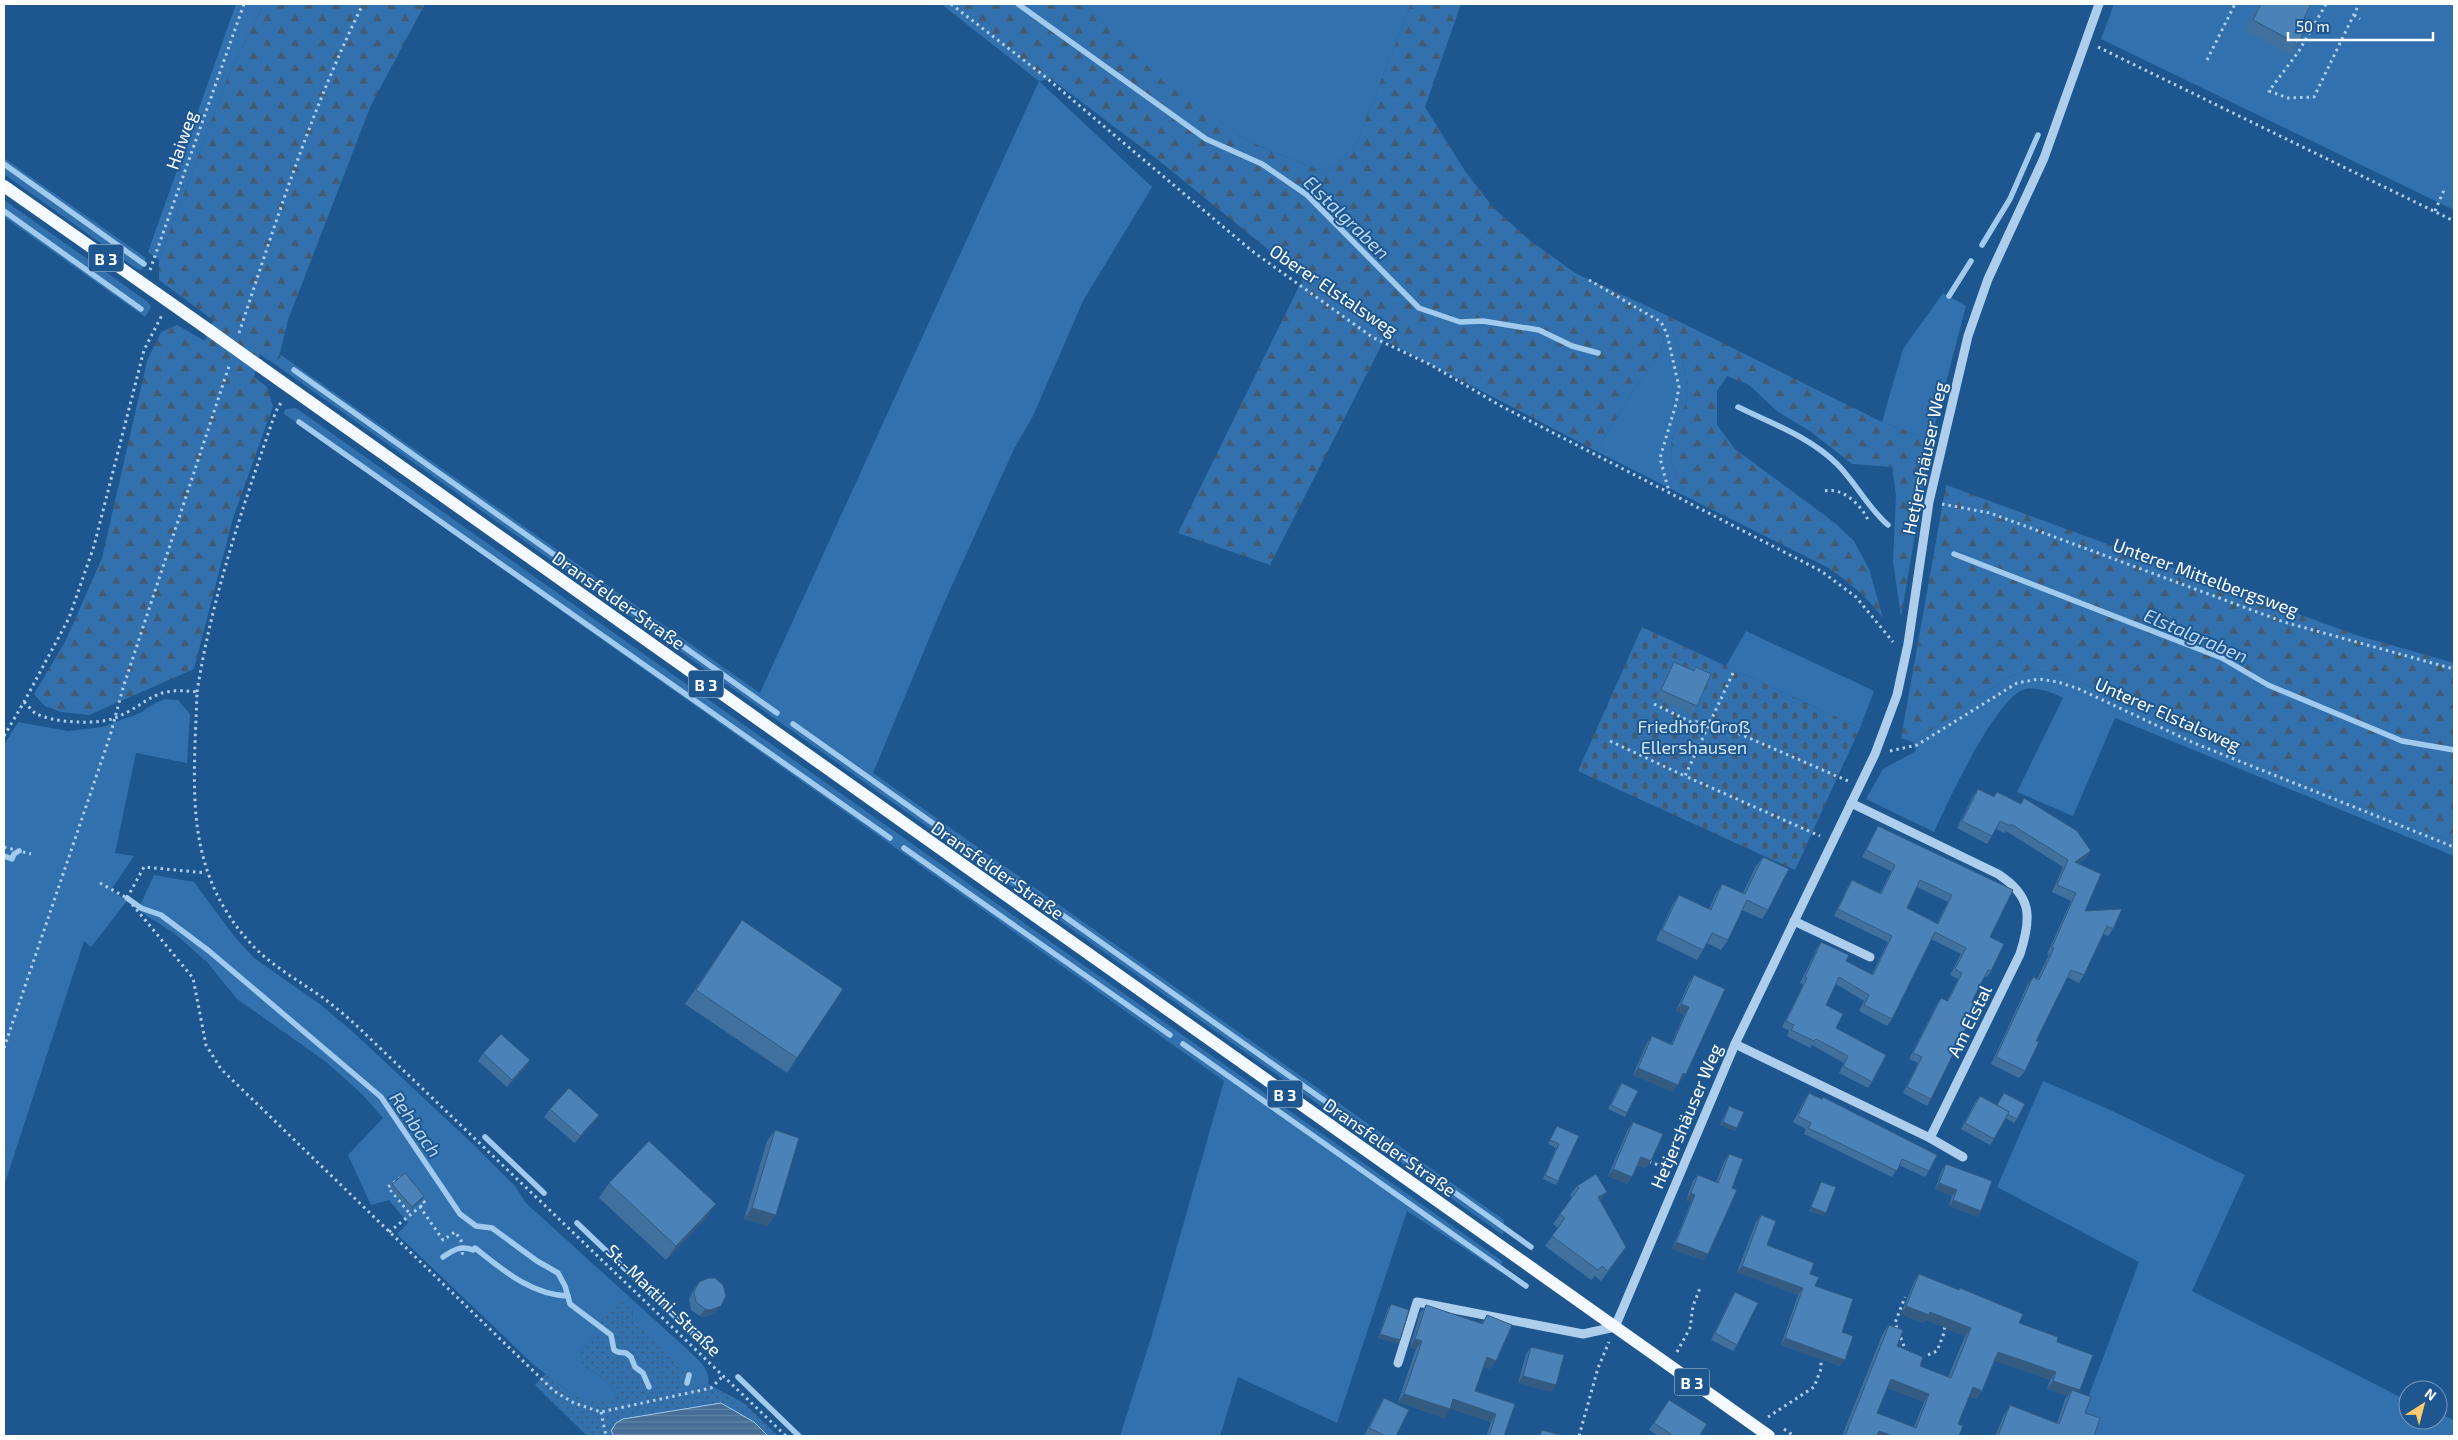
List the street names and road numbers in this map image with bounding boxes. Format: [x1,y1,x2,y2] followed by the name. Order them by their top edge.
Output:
[161,108,201,172] street label: Haiweg
[1266,239,1402,341] street label: Oberer Elstalsweg
[88,244,124,272] road number: B 3
[1897,380,1951,536] street label: Hetjershäuser Weg
[2110,533,2302,621] street label: Unterer Mittelbergsweg
[548,546,690,654] street label: Dransfelder Straße
[688,671,724,698] road number: B 3
[2092,672,2244,756] street label: Unterer Elstalsweg
[927,816,1069,924] street label: Dransfelder Straße
[1942,981,1996,1061] street label: Am Elstal
[1645,1040,1727,1192] street label: Hetjershäuser Weg
[1268,1080,1302,1108] road number: B 3
[1319,1093,1461,1201] street label: Dransfelder Straße
[602,1239,726,1361] street label: St.-Martini-Straße
[1674,1368,1710,1395] road number: B 3

